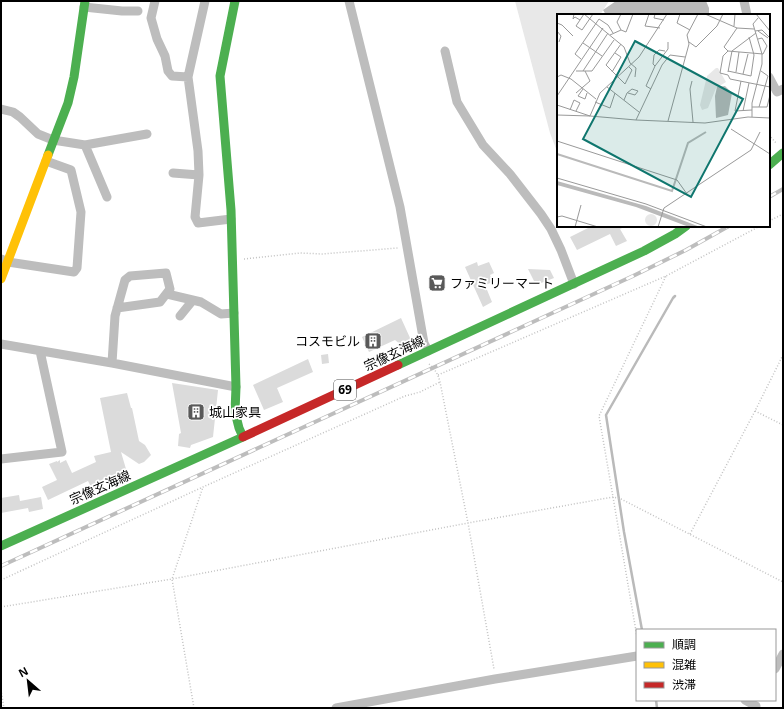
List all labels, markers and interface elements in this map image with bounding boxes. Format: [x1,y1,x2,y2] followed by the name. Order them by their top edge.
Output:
[557,14,770,227] inset map
[427,273,447,293] supermarket icon: ファミリーマート
[450,274,554,292] place label: ファミリーマート
[361,331,427,375] street label: 宗像玄海線
[363,331,383,351] building icon: コスモビル
[295,332,360,350] place label: コスモビル
[334,380,356,400] road number: 69
[186,402,206,422] building icon: 城山家具
[209,403,261,421] place label: 城山家具
[67,466,133,508] street label: 宗像玄海線
[636,629,776,701] legend
[672,636,696,653] text: 順調
[672,656,696,673] text: 混雑
[8,661,48,701] north arrow
[16,663,31,680] text: N
[672,676,696,693] text: 渋滞

